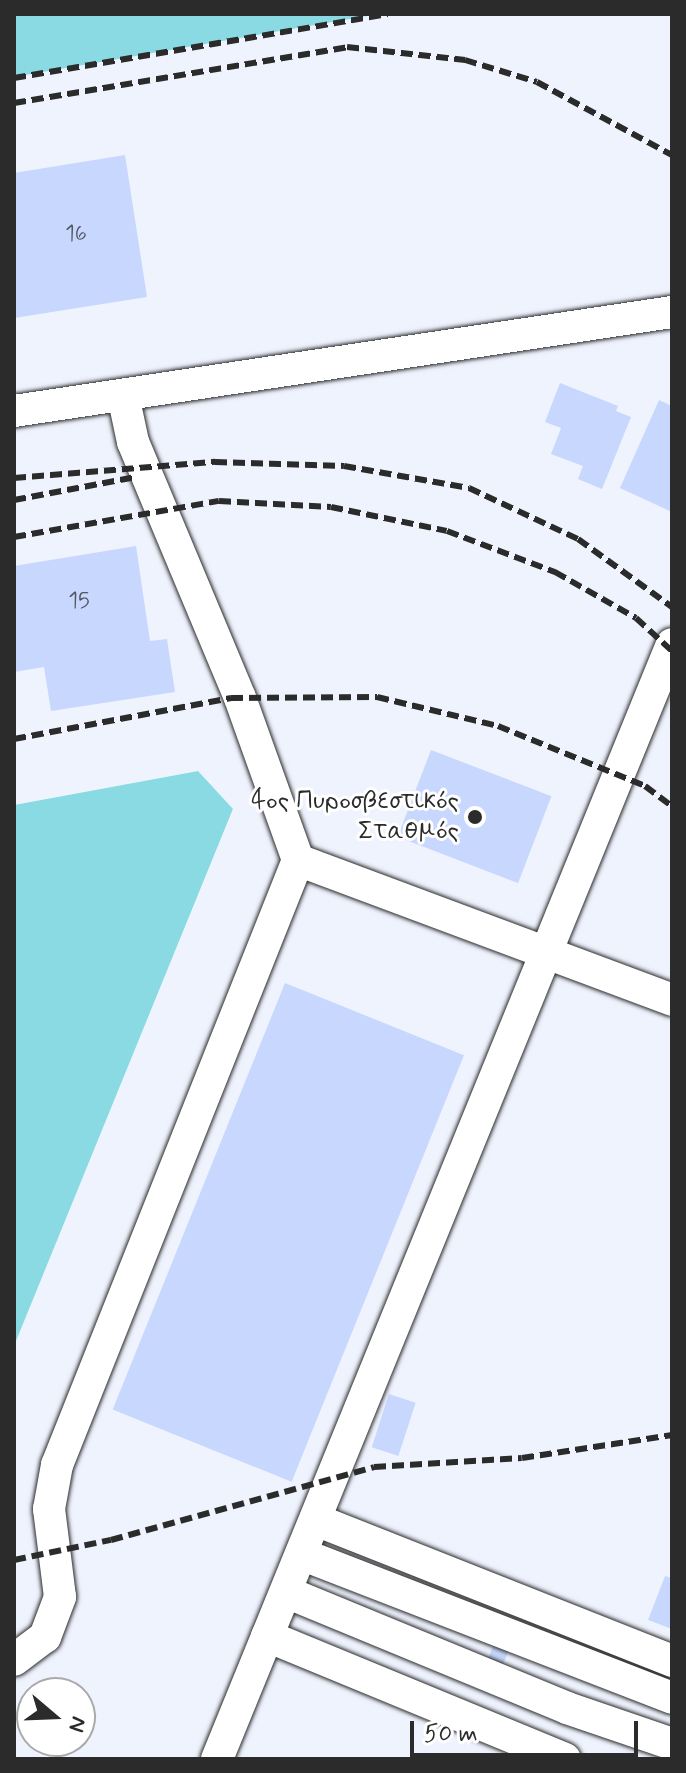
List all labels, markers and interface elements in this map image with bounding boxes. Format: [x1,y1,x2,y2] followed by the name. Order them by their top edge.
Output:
[65,222,87,248] house number: 16
[68,589,90,615] house number: 15
[251,786,459,848] place label: 4ος Πυροσβεστικός Σταθμός
[466,808,484,826] marker: 4ος Πυροσβεστικός Σταθμός
[16,1677,96,1757] north arrow
[414,1705,642,1755] scale bar
[61,1713,92,1736] text: N
[424,1719,478,1750] text: 50 m

